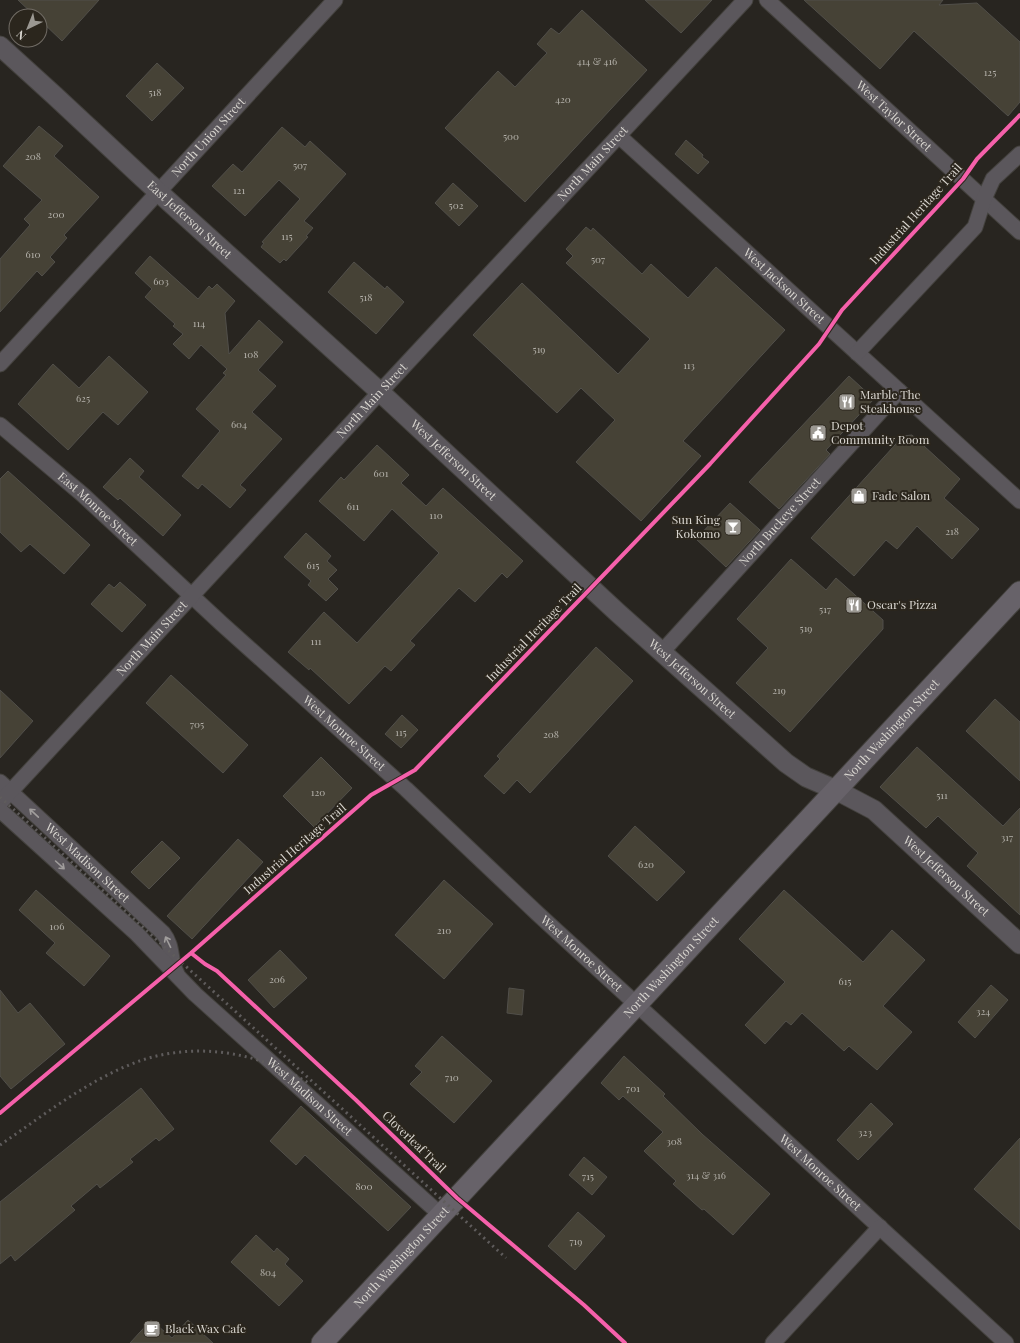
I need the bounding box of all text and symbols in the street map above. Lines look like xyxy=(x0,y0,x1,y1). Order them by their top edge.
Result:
north arrow xyxy=(8,8,48,48)
text: N xyxy=(13,27,29,44)
house number: 414 & 416 xyxy=(577,54,617,68)
house number: 125 xyxy=(984,65,996,79)
street label: West Taylor Street xyxy=(852,76,936,155)
house number: 518 xyxy=(148,85,162,99)
house number: 420 xyxy=(555,92,571,106)
street label: North Union Street xyxy=(167,93,249,180)
street label: North Main Street xyxy=(553,121,631,204)
house number: 500 xyxy=(503,129,519,143)
house number: 208 xyxy=(25,149,41,163)
house number: 507 xyxy=(293,158,307,172)
street label: Industrial Heritage Trail xyxy=(866,159,965,267)
street label: East Jefferson Street xyxy=(144,177,236,262)
house number: 121 xyxy=(233,183,245,197)
house number: 502 xyxy=(449,198,464,212)
house number: 200 xyxy=(48,207,64,221)
house number: 115 xyxy=(281,229,293,243)
street label: West Jackson Street xyxy=(740,243,829,327)
house number: 610 xyxy=(26,247,40,261)
house number: 507 xyxy=(591,252,605,266)
house number: 603 xyxy=(153,274,169,288)
house number: 518 xyxy=(359,290,373,304)
house number: 114 xyxy=(193,316,205,330)
house number: 519 xyxy=(533,342,545,356)
house number: 108 xyxy=(244,347,258,361)
street label: North Main Street xyxy=(333,358,411,441)
house number: 113 xyxy=(683,358,695,372)
place label: Marble The Steakhouse xyxy=(860,386,921,416)
house number: 625 xyxy=(76,391,90,405)
restaurant icon: Marble The Steakhouse xyxy=(837,392,857,412)
street label: West Jefferson Street xyxy=(407,415,501,504)
house number: 604 xyxy=(231,417,247,431)
place label: Depot Community Room xyxy=(831,417,930,447)
public building icon: Depot Community Room xyxy=(808,423,828,443)
house number: 601 xyxy=(374,466,389,480)
street label: East Monroe Street xyxy=(55,468,142,549)
street label: North Buckeye Street xyxy=(735,473,824,569)
shop icon: Fade Salon xyxy=(849,486,869,506)
place label: Fade Salon xyxy=(872,487,930,503)
house number: 611 xyxy=(347,499,360,513)
house number: 110 xyxy=(429,508,443,522)
place label: Sun King Kokomo xyxy=(672,511,721,541)
bar icon: Sun King Kokomo xyxy=(723,517,743,537)
house number: 218 xyxy=(945,524,959,538)
house number: 615 xyxy=(307,558,319,572)
street label: Industrial Heritage Trail xyxy=(482,579,585,685)
restaurant icon: Oscar's Pizza xyxy=(844,595,864,615)
street label: North Main Street xyxy=(113,596,191,679)
place label: Oscar's Pizza xyxy=(867,596,937,612)
house number: 517 xyxy=(819,602,831,616)
house number: 519 xyxy=(800,621,812,635)
house number: 111 xyxy=(310,634,322,648)
street label: West Jefferson Street xyxy=(645,635,740,722)
street label: North Washington Street xyxy=(840,675,943,783)
house number: 219 xyxy=(772,683,786,697)
street label: West Monroe Street xyxy=(299,691,390,774)
house number: 705 xyxy=(190,717,204,731)
house number: 115 xyxy=(395,725,407,739)
house number: 208 xyxy=(543,727,559,741)
house number: 120 xyxy=(311,785,325,799)
house number: 511 xyxy=(936,788,948,802)
street label: Industrial Heritage Trail xyxy=(240,799,349,897)
one-way arrow xyxy=(29,809,39,818)
street label: West Madison Street xyxy=(42,818,134,906)
house number: 317 xyxy=(1001,830,1013,844)
street label: West Jefferson Street xyxy=(900,831,994,920)
house number: 620 xyxy=(638,857,654,871)
one-way arrow xyxy=(55,860,65,869)
street label: West Monroe Street xyxy=(537,911,627,995)
street label: North Washington Street xyxy=(619,912,722,1021)
house number: 106 xyxy=(50,919,64,933)
house number: 210 xyxy=(437,923,451,937)
one-way arrow xyxy=(164,936,171,948)
house number: 206 xyxy=(269,972,285,986)
house number: 615 xyxy=(839,974,851,988)
house number: 324 xyxy=(976,1004,990,1018)
street label: West Madison Street xyxy=(263,1053,357,1139)
house number: 710 xyxy=(445,1070,459,1084)
house number: 701 xyxy=(626,1081,640,1095)
street label: Cloverleaf Trail xyxy=(379,1107,450,1176)
house number: 323 xyxy=(858,1125,872,1139)
street label: West Monroe Street xyxy=(776,1130,866,1214)
house number: 308 xyxy=(666,1134,682,1148)
house number: 314 & 316 xyxy=(686,1168,726,1182)
house number: 715 xyxy=(582,1169,594,1183)
house number: 800 xyxy=(355,1179,373,1193)
street label: North Washington Street xyxy=(350,1202,453,1311)
house number: 719 xyxy=(570,1234,582,1248)
house number: 804 xyxy=(260,1265,276,1279)
cafe icon: Black Wax Cafe xyxy=(142,1319,162,1339)
place label: Black Wax Cafe xyxy=(165,1320,246,1336)

